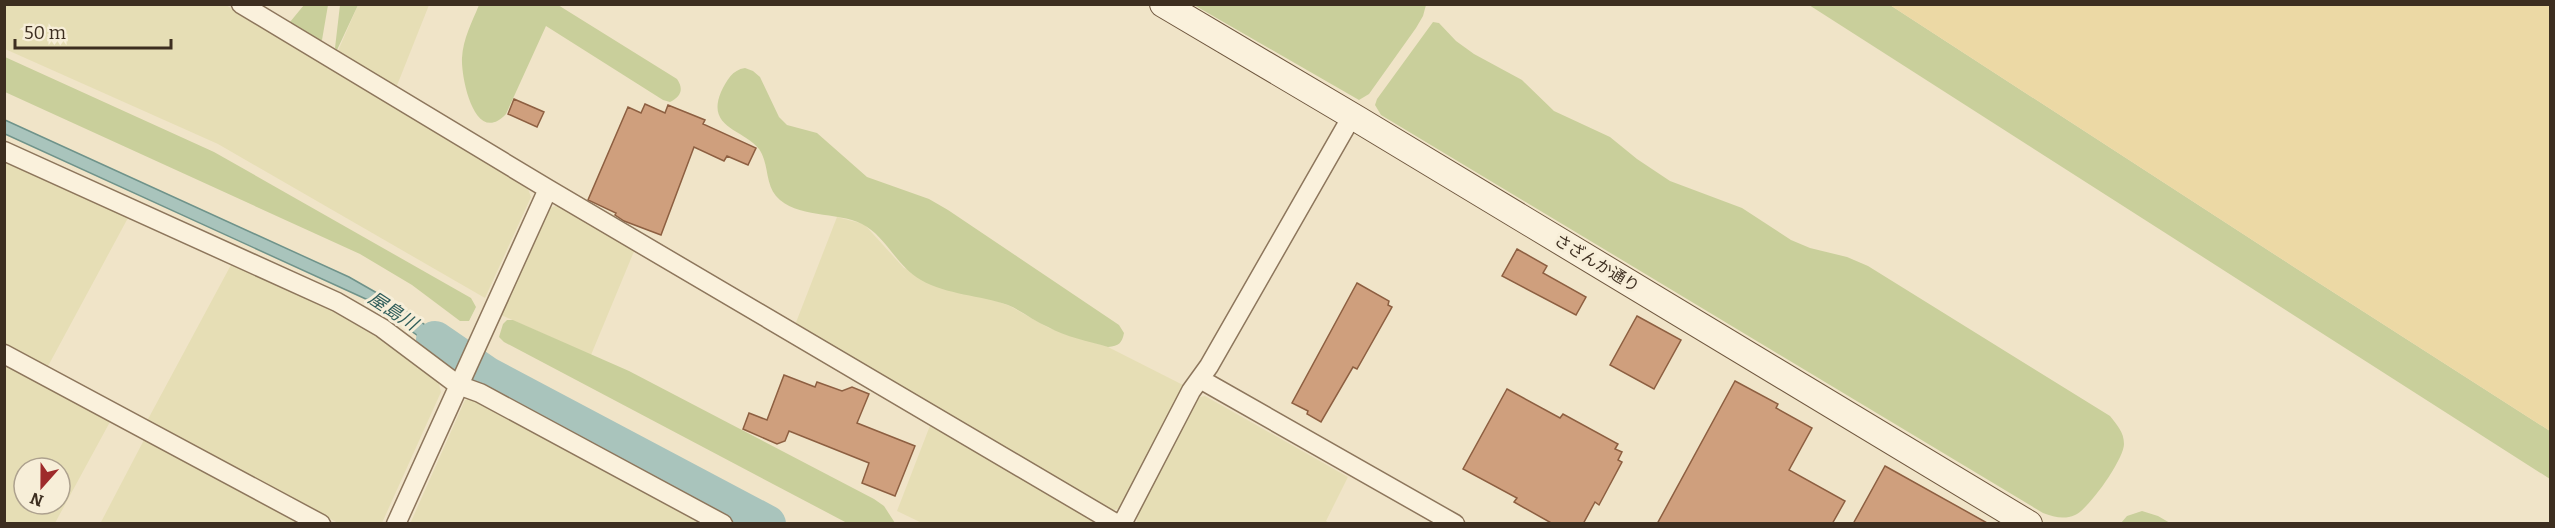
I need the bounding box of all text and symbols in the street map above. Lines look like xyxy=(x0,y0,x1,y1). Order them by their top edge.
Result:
scale bar xyxy=(15,12,171,50)
text: 50 m xyxy=(24,22,66,44)
street label: さざんか通り xyxy=(1551,230,1643,296)
water label: 屋島川 xyxy=(364,287,423,336)
north arrow xyxy=(12,456,72,516)
text: N xyxy=(28,488,46,511)

